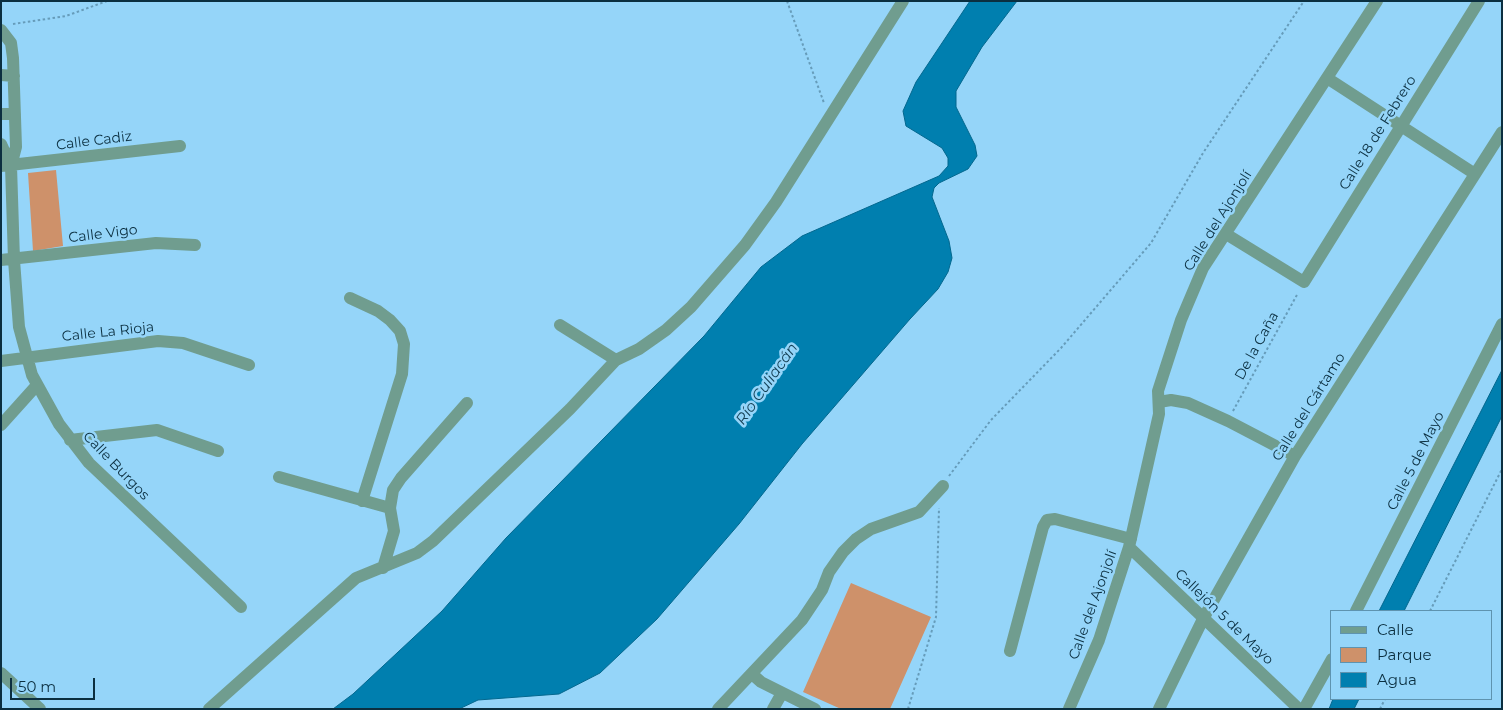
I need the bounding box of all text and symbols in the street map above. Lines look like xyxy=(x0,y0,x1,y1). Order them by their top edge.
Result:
street label: Calle 18 de Febrero xyxy=(1336,73,1420,193)
street label: Calle Cadiz xyxy=(55,128,133,154)
street label: Calle del Ajonjolí xyxy=(1180,168,1256,274)
street label: Calle Vigo xyxy=(68,221,138,247)
street label: De la Caña xyxy=(1231,309,1283,383)
street label: Calle La Rioja xyxy=(61,319,155,345)
water label: Río Culiacán xyxy=(732,340,802,428)
street label: Calle del Cártamo xyxy=(1269,350,1349,464)
street label: Calle 5 de Mayo xyxy=(1384,409,1448,513)
street label: Calle Burgos xyxy=(79,428,153,504)
street label: Calle del Ajonjolí xyxy=(1065,548,1121,662)
street label: Callejón 5 de Mayo xyxy=(1171,566,1277,668)
legend xyxy=(1330,610,1493,700)
text: Calle xyxy=(1377,620,1414,639)
text: Parque xyxy=(1377,645,1432,664)
scale bar xyxy=(12,668,98,700)
text: Agua xyxy=(1377,670,1417,689)
text: 50 m xyxy=(18,677,56,696)

